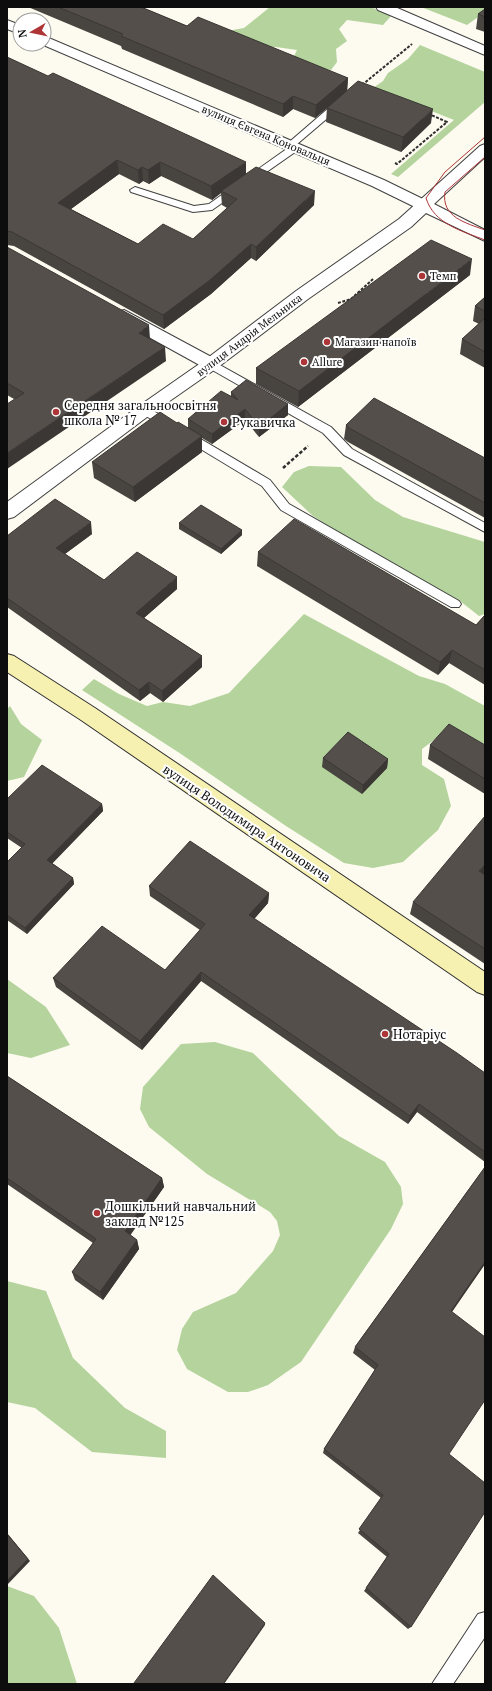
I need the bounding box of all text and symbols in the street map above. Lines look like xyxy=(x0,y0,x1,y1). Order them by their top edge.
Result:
north arrow xyxy=(12,12,52,52)
text: N xyxy=(14,28,30,39)
street label: вулиця Євгена Коновальця xyxy=(200,102,333,169)
place label: Темп xyxy=(430,269,457,283)
marker: Темп xyxy=(417,271,427,281)
street label: вулиця Андрія Мельника xyxy=(193,290,305,379)
place label: Магазин напоїв xyxy=(335,335,417,349)
marker: Магазин напоїв xyxy=(322,337,332,347)
place label: Allure xyxy=(312,355,343,369)
marker: Allure xyxy=(299,357,309,367)
place label: Середня загальноосвітня школа № 17 xyxy=(64,396,217,429)
marker: Середня загальноосвітня школа № 17 xyxy=(51,407,61,417)
place label: Рукавичка xyxy=(232,413,296,431)
marker: Рукавичка xyxy=(219,417,229,427)
street label: вулиця Володимира Антоновича xyxy=(159,760,335,886)
place label: Нотаріус xyxy=(393,1025,446,1043)
marker: Нотаріус xyxy=(380,1029,390,1039)
place label: Дошкільний навчальний заклад №125 xyxy=(105,1197,256,1230)
marker: Дошкільний навчальний заклад №125 xyxy=(92,1208,102,1218)

